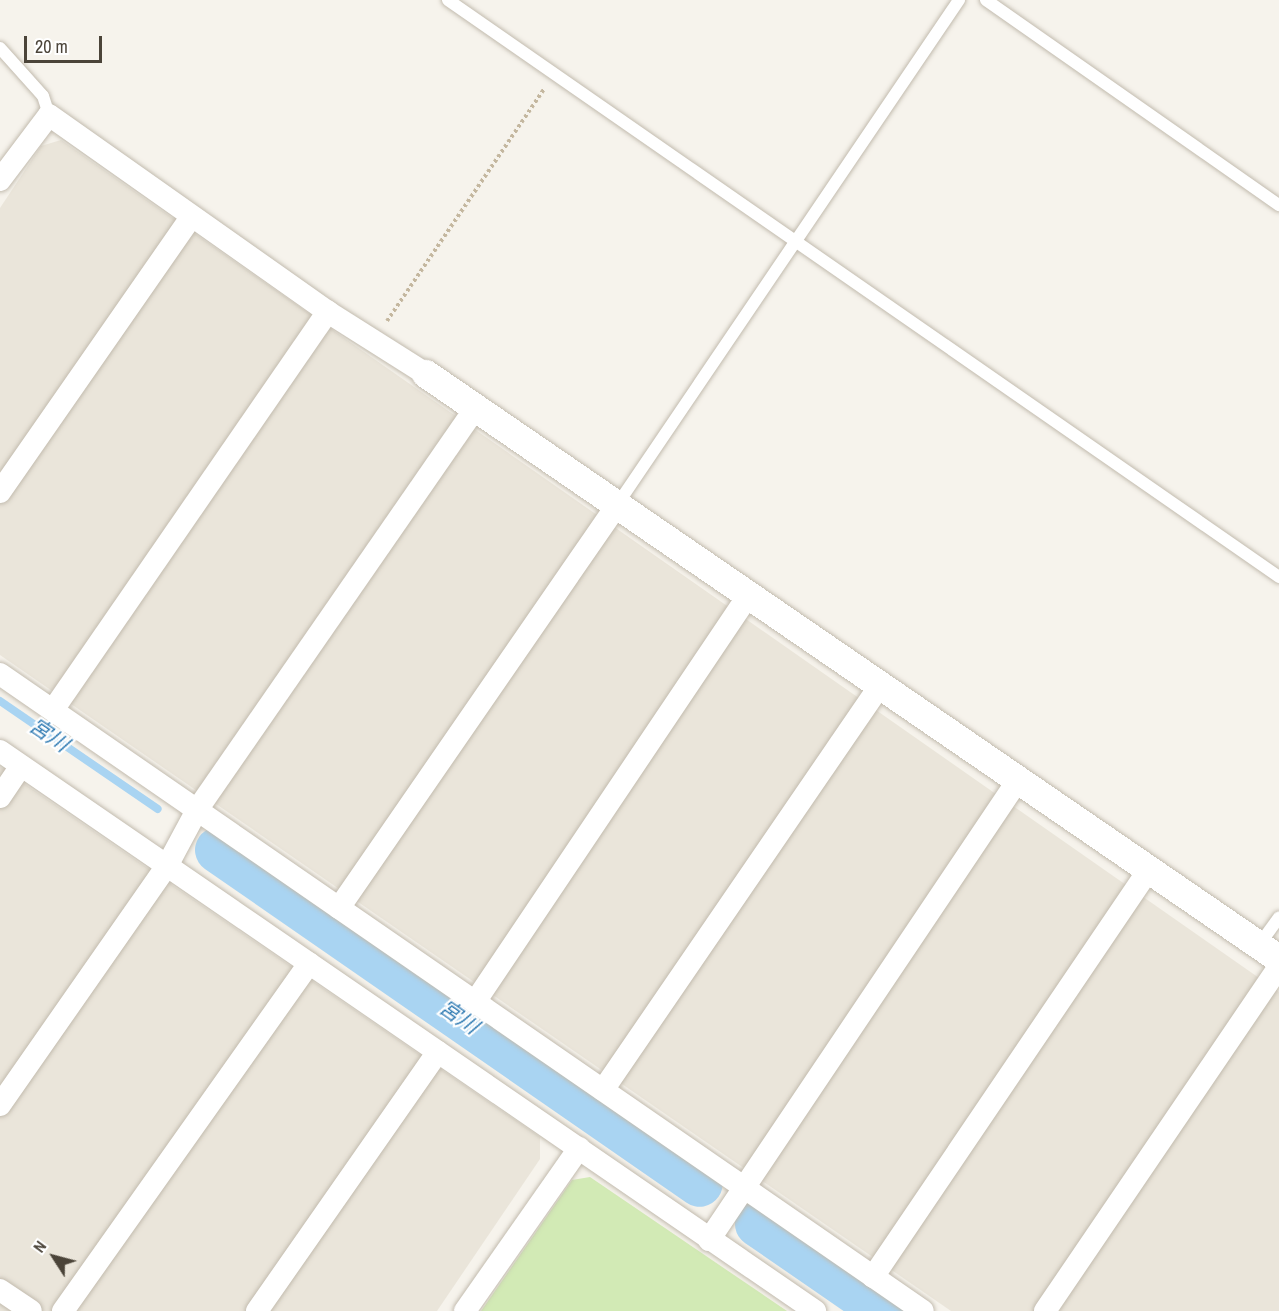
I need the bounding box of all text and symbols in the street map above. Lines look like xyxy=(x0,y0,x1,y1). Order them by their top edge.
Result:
scale bar xyxy=(27,24,105,62)
text: 20 m xyxy=(35,34,68,59)
water label: 宮川 xyxy=(25,713,73,757)
water label: 宮川 xyxy=(435,995,483,1039)
north arrow xyxy=(24,1227,84,1287)
text: N xyxy=(28,1236,51,1257)

